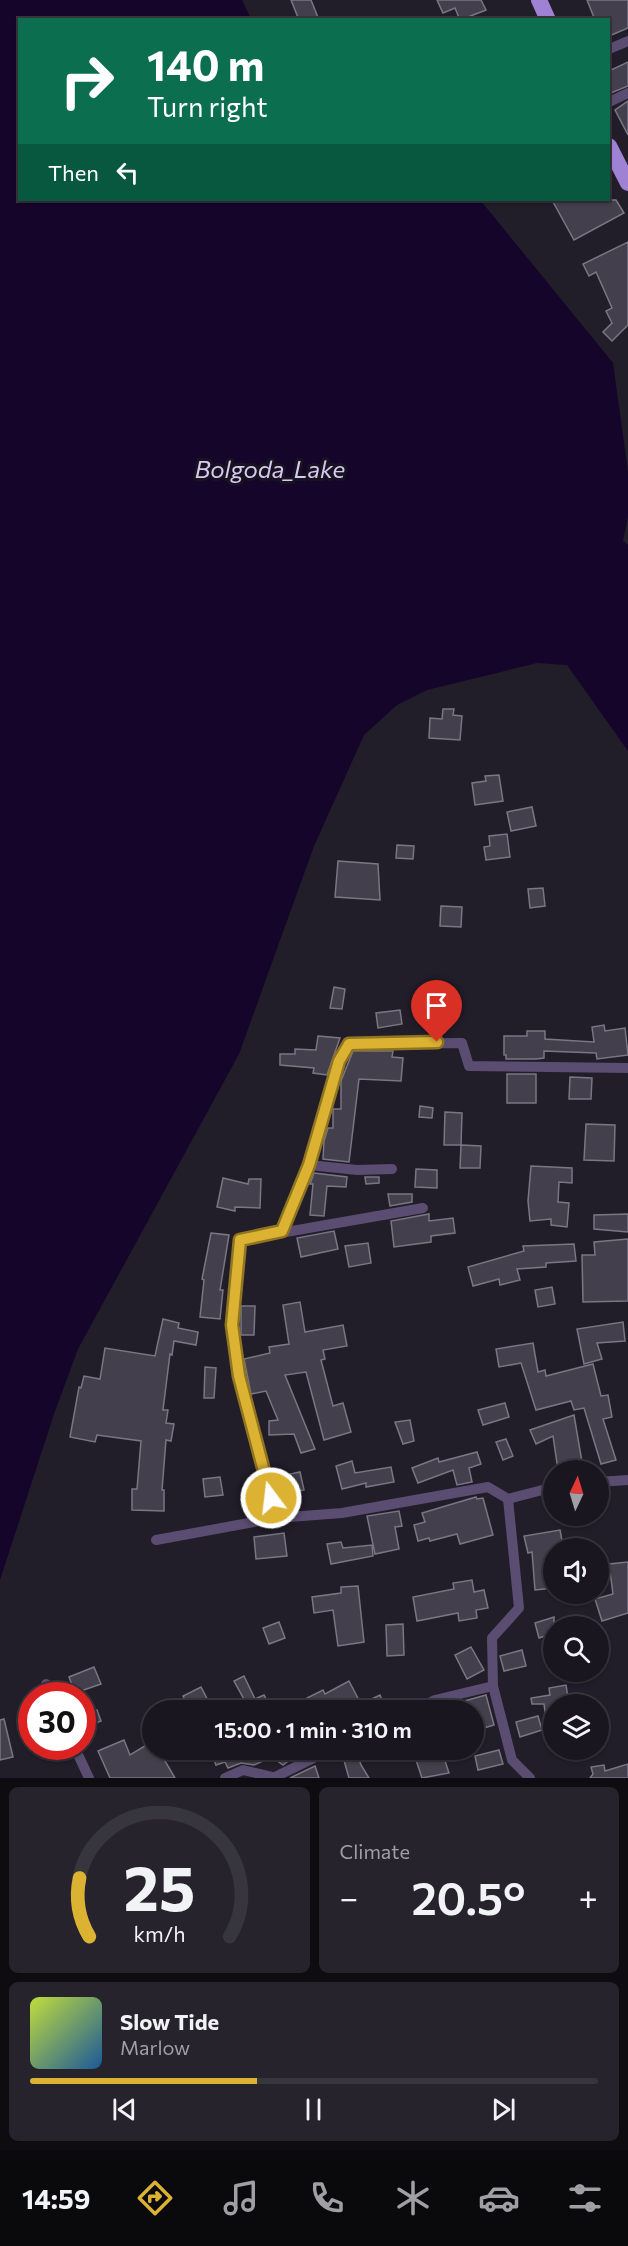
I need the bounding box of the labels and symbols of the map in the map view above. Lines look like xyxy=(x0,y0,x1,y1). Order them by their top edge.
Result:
water label: Bolgoda_Lake xyxy=(195,454,346,483)
pin xyxy=(411,980,462,1042)
north arrow xyxy=(543,1460,609,1526)
position arrow xyxy=(239,1466,303,1530)
speed limit sign: 30 xyxy=(18,1682,96,1760)

